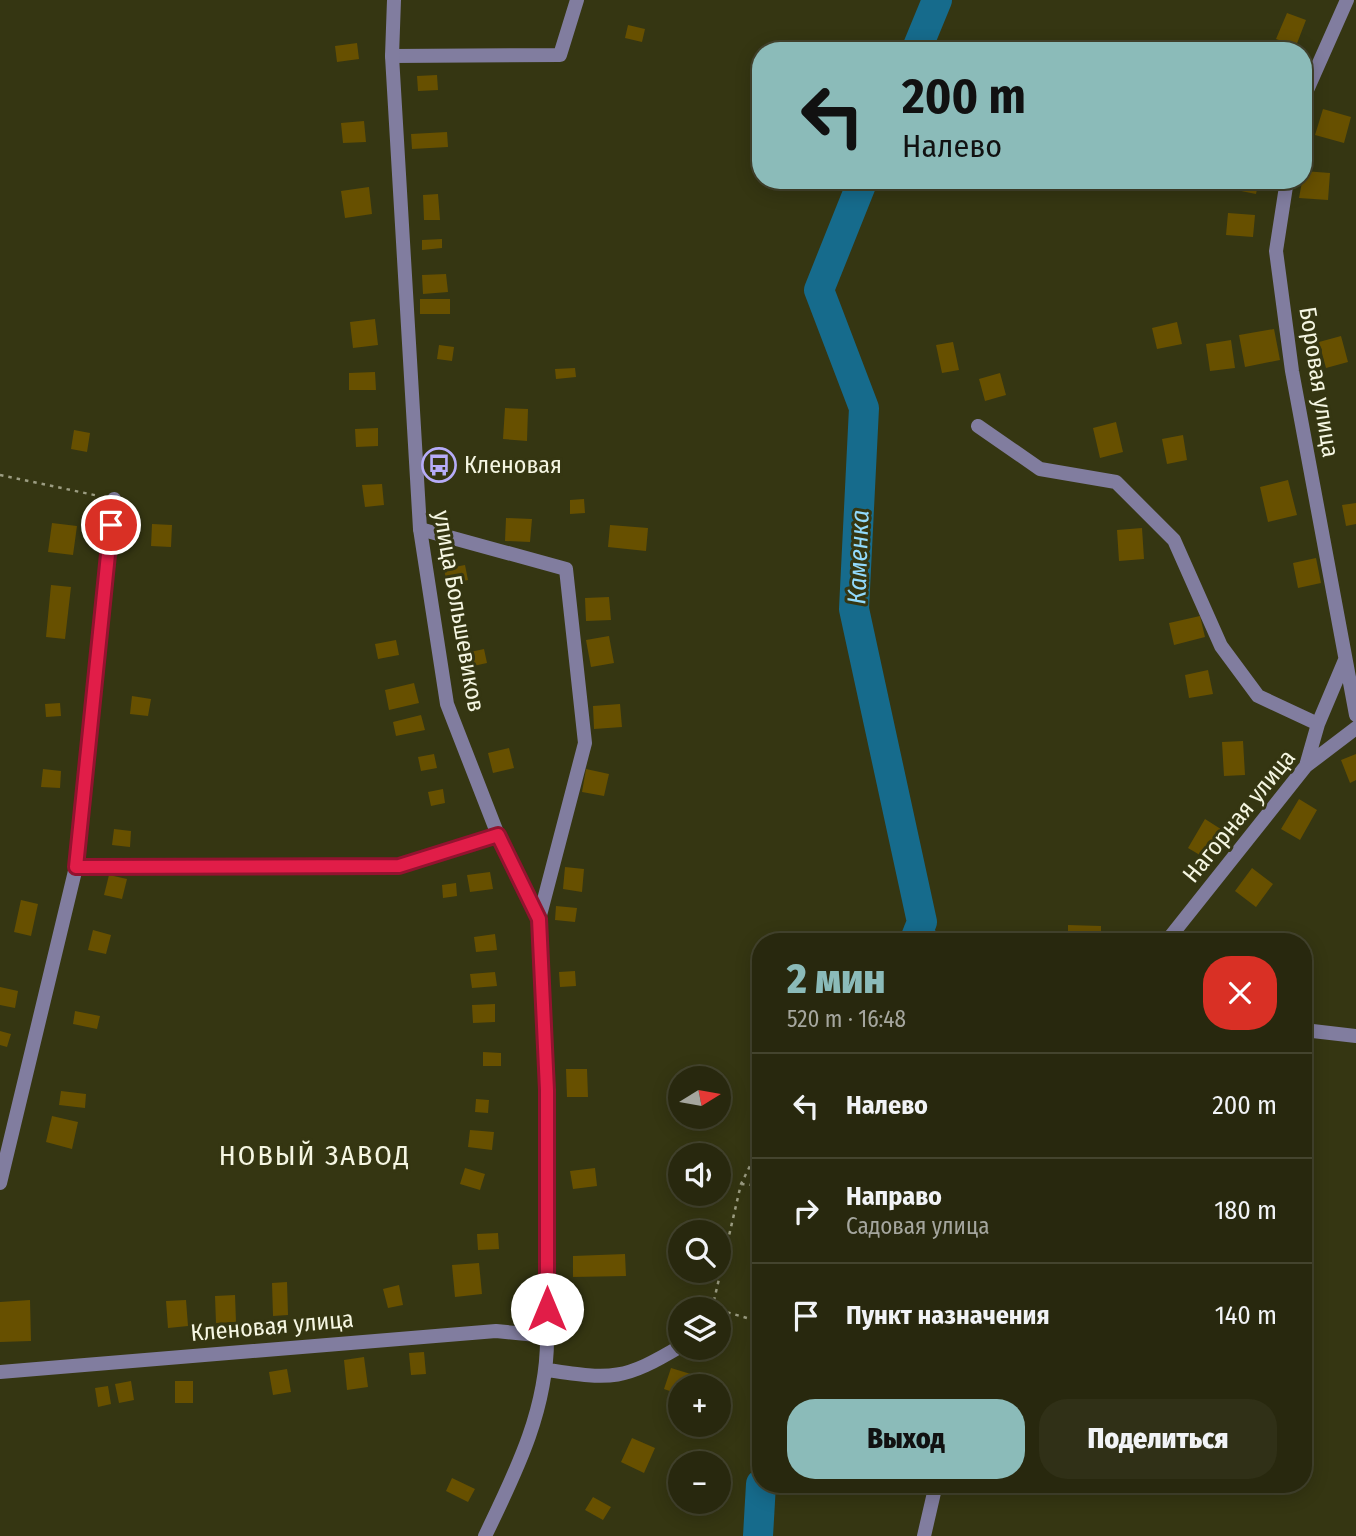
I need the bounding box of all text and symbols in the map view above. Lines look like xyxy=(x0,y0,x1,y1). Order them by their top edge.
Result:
text: 200 m xyxy=(902,67,1026,126)
icon: left xyxy=(787,70,878,161)
text: Налево xyxy=(902,127,1002,165)
street label: Боровая улица xyxy=(1293,305,1345,459)
bus stop icon: Кленовая xyxy=(420,446,458,484)
place label: Кленовая xyxy=(464,451,562,479)
pin xyxy=(81,495,141,555)
icon: arrive xyxy=(92,506,130,544)
street label: улица Большевиков xyxy=(428,508,490,714)
water label: Каменка xyxy=(841,509,876,605)
street label: Нагорная улица xyxy=(1177,744,1301,888)
text: 2 мин xyxy=(787,954,886,1004)
button: close xyxy=(1203,956,1277,1030)
text: 520 m · 16:48 xyxy=(787,1005,906,1033)
north arrow xyxy=(668,1066,732,1129)
map controls xyxy=(668,1066,731,1514)
icon: left xyxy=(787,1087,825,1125)
text: Налево xyxy=(846,1090,928,1121)
text: 200 m xyxy=(1212,1090,1277,1121)
district label: НОВЫЙ ЗАВОД xyxy=(219,1139,411,1172)
button: sound xyxy=(668,1143,731,1206)
text: Направо xyxy=(846,1181,942,1212)
icon: right xyxy=(787,1192,825,1230)
text: 180 m xyxy=(1214,1195,1277,1226)
text: Садовая улица xyxy=(846,1212,989,1240)
button: search xyxy=(668,1220,731,1283)
position arrow xyxy=(510,1272,584,1346)
button: layers xyxy=(668,1297,731,1360)
icon: arrive xyxy=(787,1297,825,1335)
text: Пункт назначения xyxy=(846,1300,1050,1331)
text: 140 m xyxy=(1215,1300,1277,1331)
street label: Кленовая улица xyxy=(189,1305,355,1347)
button: + xyxy=(668,1374,731,1437)
button: Выход xyxy=(787,1399,1025,1479)
button: Поделиться xyxy=(1039,1399,1277,1479)
button: − xyxy=(668,1451,731,1514)

